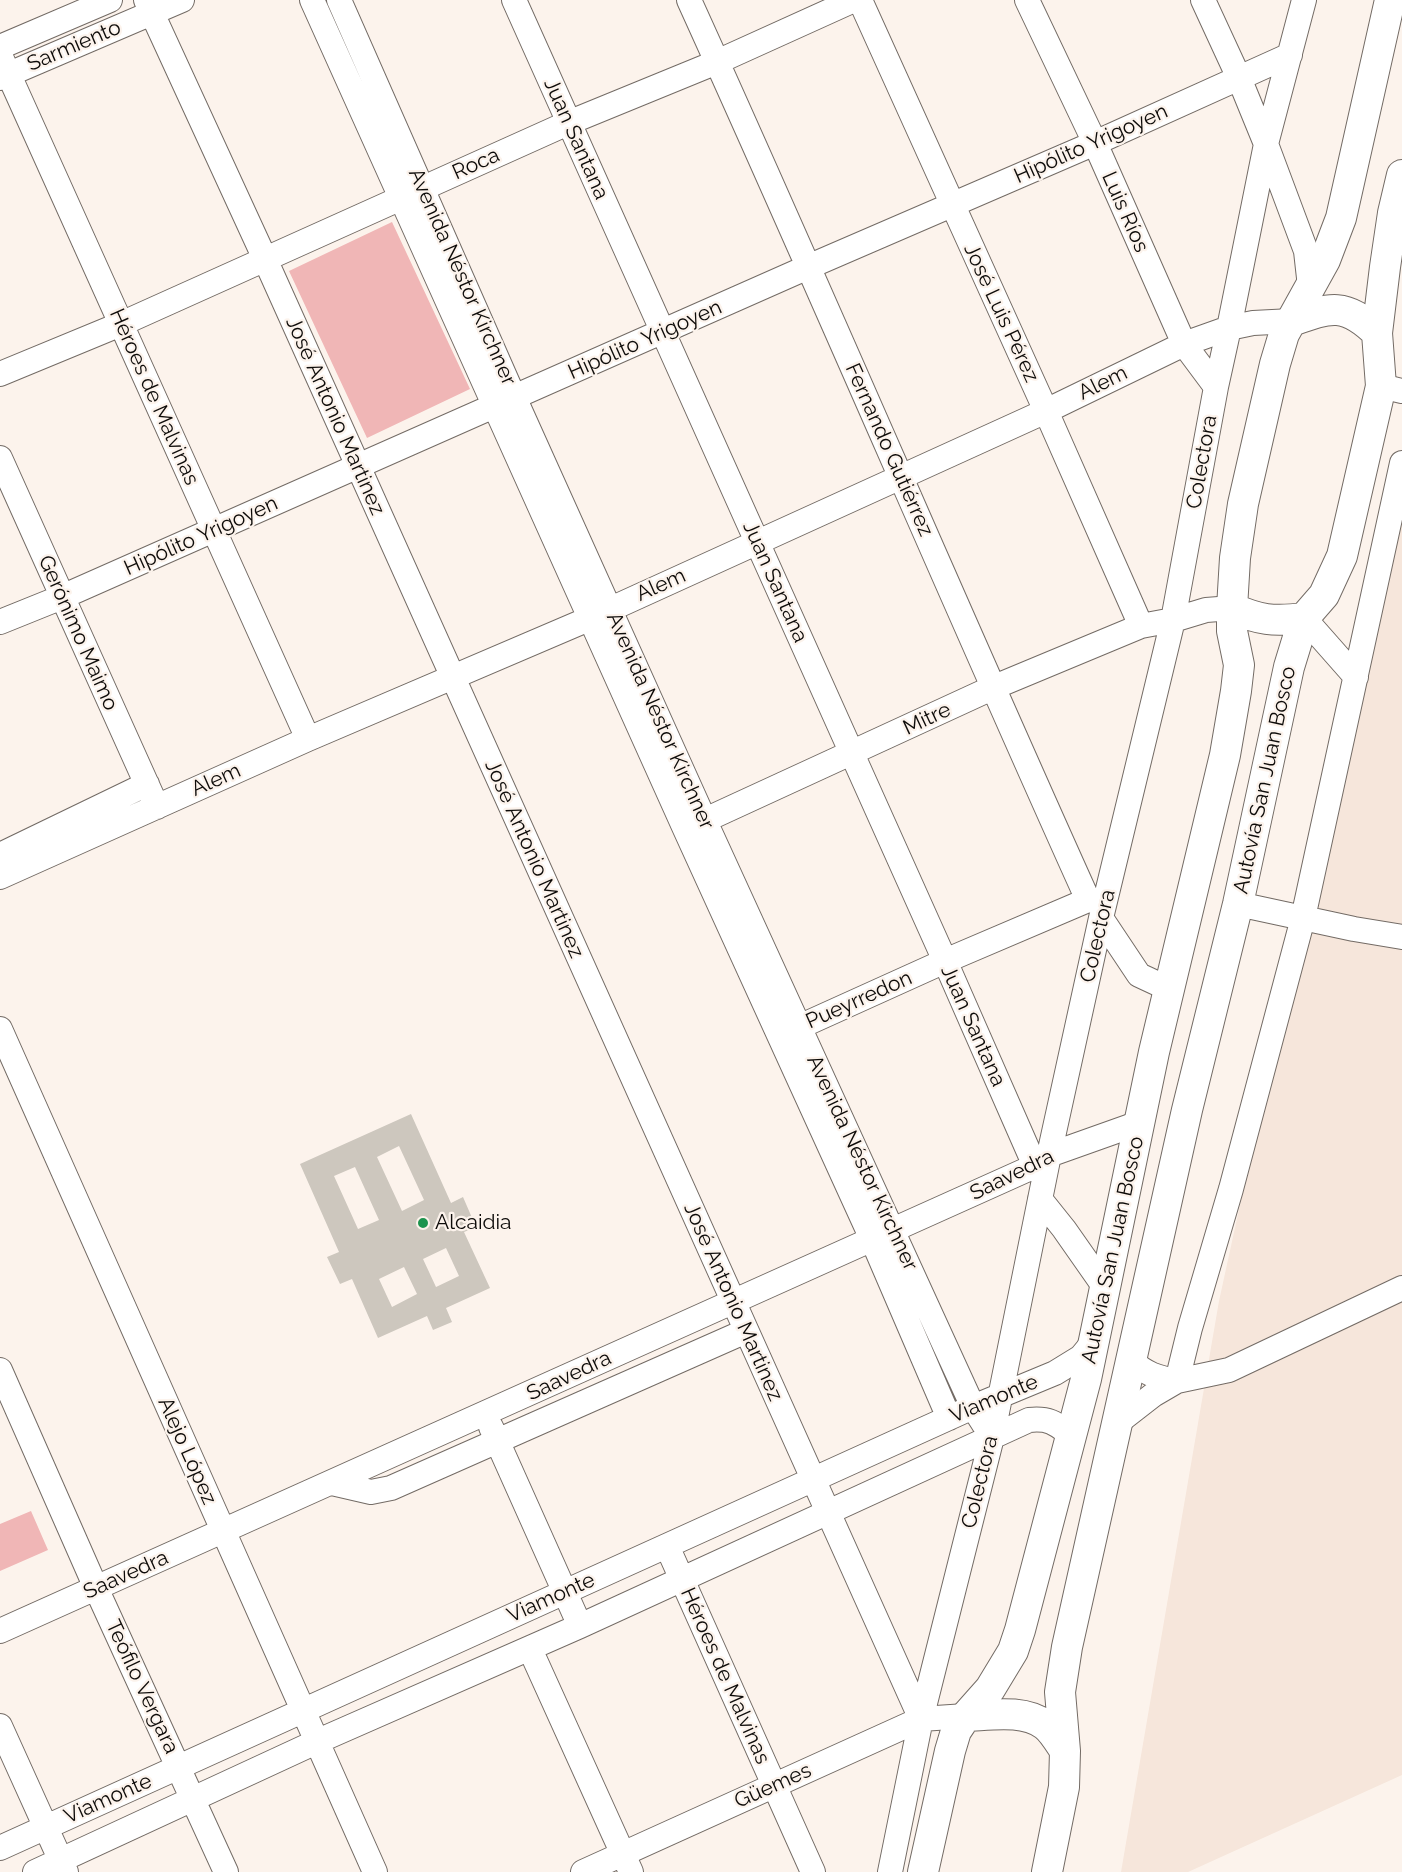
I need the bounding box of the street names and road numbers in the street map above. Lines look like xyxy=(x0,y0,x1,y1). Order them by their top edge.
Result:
street label: Sarmiento xyxy=(23,15,125,77)
street label: Juan Santana xyxy=(538,74,614,204)
street label: Hipólito Yrigoyen xyxy=(1010,99,1172,189)
street label: Roca xyxy=(449,143,503,185)
street label: Avenida Néstor Kirchner xyxy=(403,165,521,389)
street label: Luis Ríos xyxy=(1096,168,1154,256)
street label: José Luis Pérez xyxy=(958,240,1044,386)
street label: Hipólito Yrigoyen xyxy=(564,295,726,385)
street label: Héroes de Malvinas xyxy=(104,305,204,489)
street label: José Antonio Martinez xyxy=(280,313,390,519)
street label: Fernando Gutiérrez xyxy=(840,360,938,540)
street label: Alem xyxy=(1074,360,1132,406)
street label: Colectora xyxy=(1181,413,1223,511)
street label: Hipólito Yrigoyen xyxy=(120,491,282,581)
street label: Juan Santana xyxy=(737,517,813,647)
street label: Gerónimo Maimo xyxy=(33,552,123,714)
street label: Alem xyxy=(632,563,690,607)
street label: Avenida Néstor Kirchner xyxy=(601,609,719,833)
street label: Autovía San Juan Bosco xyxy=(1229,664,1301,896)
street label: Mitre xyxy=(899,697,955,741)
street label: José Antonio Martinez xyxy=(479,756,589,962)
street label: Alem xyxy=(187,758,245,802)
street label: Colectora xyxy=(1075,887,1121,985)
street label: Juan Santana xyxy=(935,961,1011,1091)
street label: Pueyrredon xyxy=(802,965,916,1035)
street label: Avenida Néstor Kirchner xyxy=(801,1051,923,1275)
street label: Autovía San Juan Bosco xyxy=(1077,1134,1149,1366)
street label: Saavedra xyxy=(966,1144,1058,1206)
street label: José Antonio Martinez xyxy=(678,1199,788,1405)
street label: Saavedra xyxy=(523,1346,615,1406)
street label: Viamonte xyxy=(946,1369,1042,1429)
street label: Alejo López xyxy=(152,1393,222,1509)
street label: Colectora xyxy=(956,1433,1004,1531)
street label: Saavedra xyxy=(80,1545,172,1605)
street label: Viamonte xyxy=(503,1567,599,1629)
street label: Héroes de Malvinas xyxy=(675,1584,775,1768)
street label: Teófilo Vergara xyxy=(100,1616,184,1758)
street label: Güemes xyxy=(731,1758,815,1814)
street label: Viamonte xyxy=(60,1768,156,1830)

